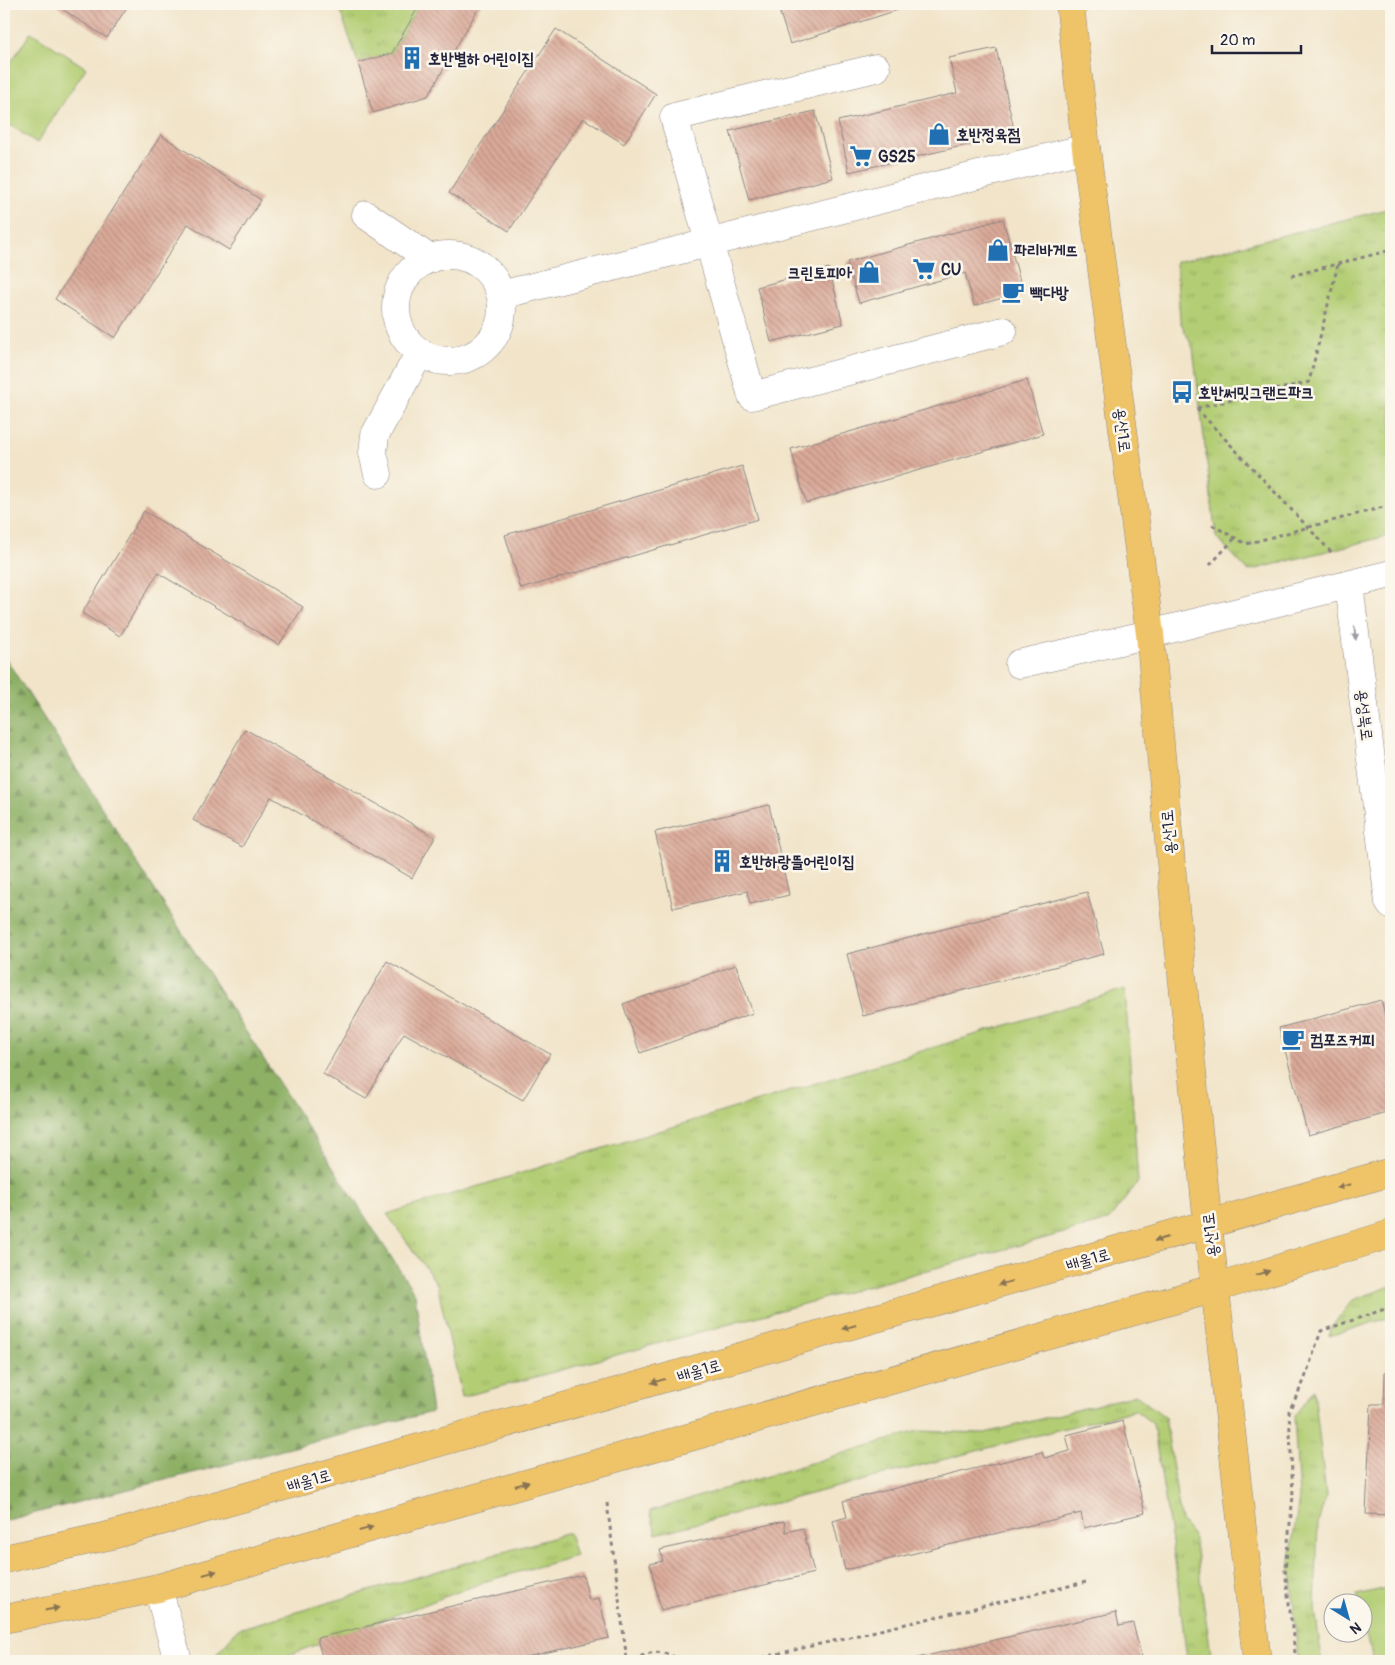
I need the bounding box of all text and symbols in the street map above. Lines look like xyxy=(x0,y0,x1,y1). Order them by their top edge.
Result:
scale bar xyxy=(1212,22,1301,54)
text: 20 m xyxy=(1220,31,1255,50)
building icon: 호반별하 어린이집 xyxy=(399,45,425,71)
place label: 호반별하 어린이집 xyxy=(428,49,534,69)
shop icon: 호반정육점 xyxy=(926,121,952,147)
place label: 호반정육점 xyxy=(956,125,1021,145)
supermarket icon: GS25 xyxy=(848,143,874,169)
place label: GS25 xyxy=(878,147,916,167)
shop icon: 파리바게뜨 xyxy=(985,237,1011,263)
place label: 파리바게뜨 xyxy=(1014,241,1078,261)
supermarket icon: CU xyxy=(911,256,937,282)
shop icon: 크린토피아 xyxy=(856,259,882,285)
place label: CU xyxy=(941,260,962,280)
place label: 크린토피아 xyxy=(788,263,852,283)
cafe icon: 빽다방 xyxy=(1000,279,1026,305)
place label: 빽다방 xyxy=(1029,283,1069,303)
bus stop icon: 호반써밋그랜드파크 xyxy=(1169,379,1195,405)
place label: 호반써밋그랜드파크 xyxy=(1198,383,1314,403)
street label: 용산1로 xyxy=(1109,407,1135,454)
one-way arrow xyxy=(1351,625,1359,641)
street label: 용성북로 xyxy=(1351,688,1377,742)
street label: 용산1로 xyxy=(1157,809,1181,855)
building icon: 호반하랑뜰어린이집 xyxy=(709,848,735,874)
place label: 호반하랑뜰어린이집 xyxy=(739,852,855,872)
cafe icon: 컴포즈커피 xyxy=(1280,1026,1306,1052)
place label: 컴포즈커피 xyxy=(1310,1030,1375,1050)
one-way arrow xyxy=(1337,1182,1352,1190)
street label: 용산1로 xyxy=(1198,1211,1224,1258)
one-way arrow xyxy=(1154,1235,1169,1243)
street label: 배울1로 xyxy=(1064,1244,1113,1276)
one-way arrow xyxy=(1256,1269,1271,1277)
one-way arrow xyxy=(997,1279,1012,1287)
one-way arrow xyxy=(841,1323,856,1331)
street label: 배울1로 xyxy=(675,1355,724,1387)
one-way arrow xyxy=(651,1377,666,1385)
street label: 배울1로 xyxy=(285,1465,334,1497)
one-way arrow xyxy=(515,1480,530,1488)
one-way arrow xyxy=(359,1524,374,1532)
one-way arrow xyxy=(202,1569,217,1577)
north arrow xyxy=(1322,1592,1372,1642)
one-way arrow xyxy=(44,1605,60,1613)
text: N xyxy=(1347,1618,1364,1638)

